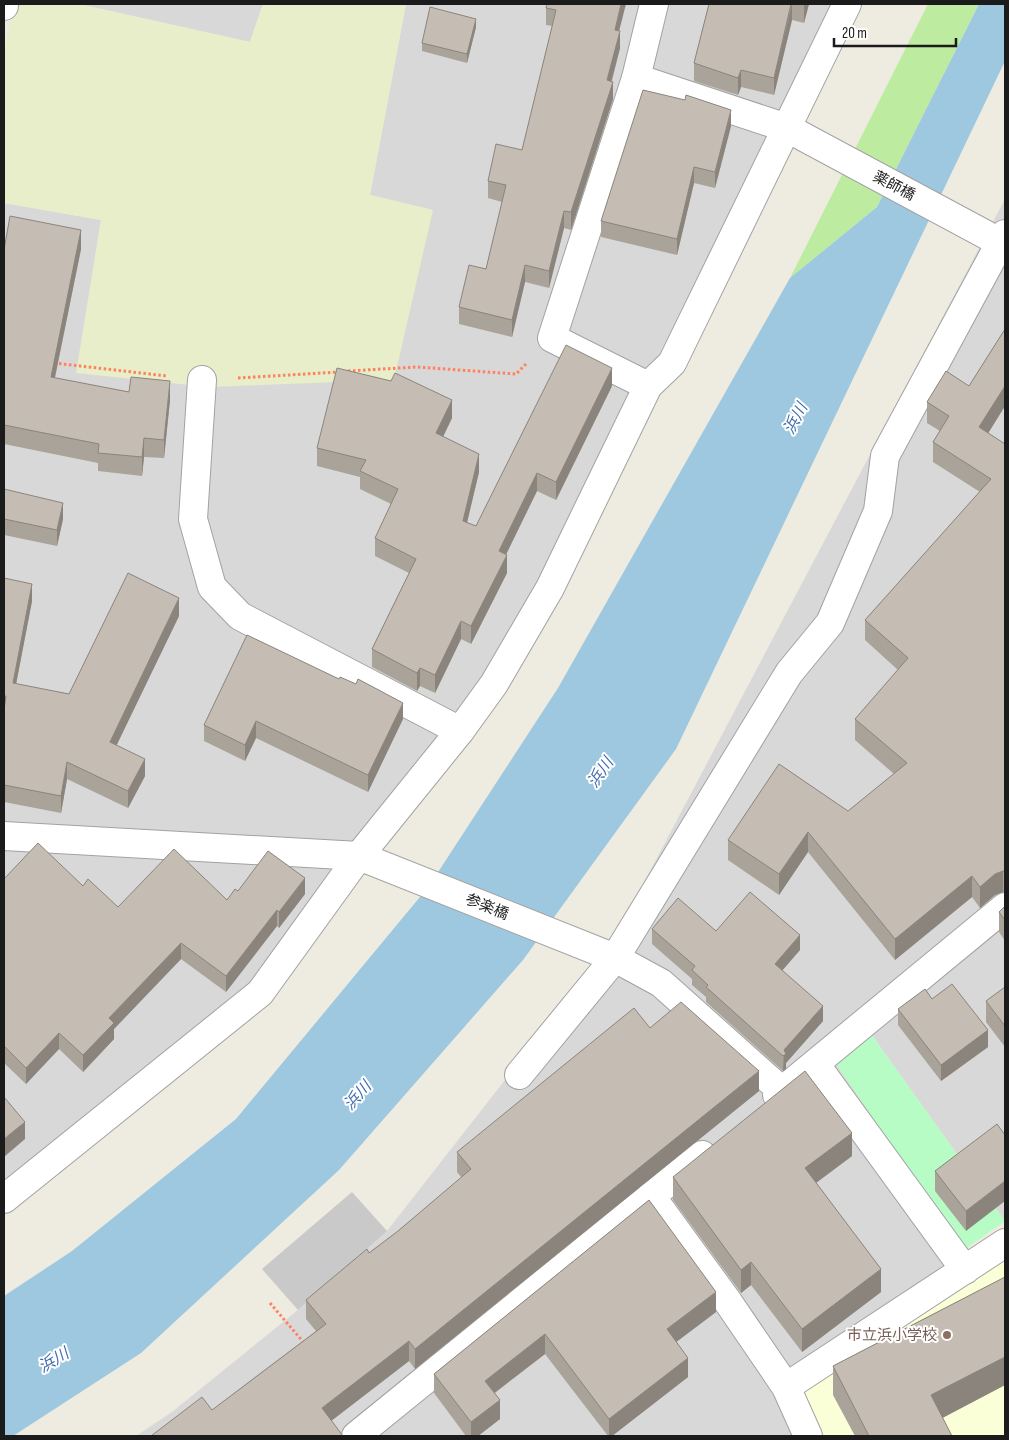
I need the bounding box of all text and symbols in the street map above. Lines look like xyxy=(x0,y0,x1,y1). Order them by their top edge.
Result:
scale bar xyxy=(834,15,956,47)
text: 20 m xyxy=(842,24,867,43)
street label: 薬師橋 xyxy=(870,167,918,205)
water label: 浜川 xyxy=(780,399,813,438)
water label: 浜川 xyxy=(584,753,619,792)
street label: 参楽橋 xyxy=(463,890,511,924)
water label: 浜川 xyxy=(340,1076,377,1114)
place label: 市立浜小学校 xyxy=(847,1326,937,1345)
marker: 市立浜小学校 xyxy=(941,1329,953,1341)
water label: 浜川 xyxy=(35,1344,74,1377)

